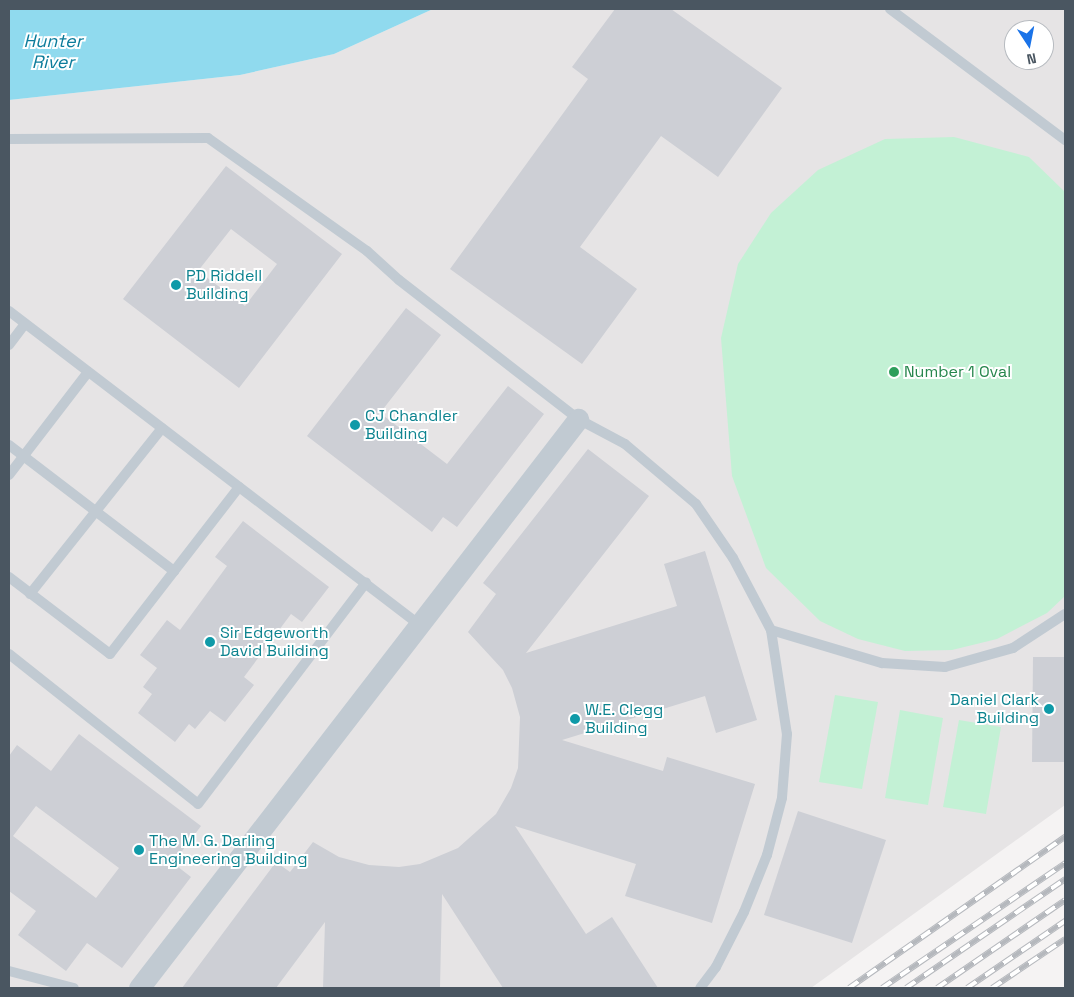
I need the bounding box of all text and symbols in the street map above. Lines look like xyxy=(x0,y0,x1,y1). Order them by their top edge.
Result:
north arrow xyxy=(1004,20,1054,70)
water label: Hunter River xyxy=(23,31,83,74)
text: N xyxy=(1025,49,1038,68)
place label: PD Riddell Building xyxy=(186,266,262,304)
marker: PD Riddell Building xyxy=(170,279,182,291)
place label: Number 1 Oval xyxy=(904,362,1011,382)
marker: Number 1 Oval xyxy=(888,366,900,378)
place label: CJ Chandler Building xyxy=(365,406,458,444)
marker: CJ Chandler Building xyxy=(349,419,361,431)
place label: Sir Edgeworth David Building xyxy=(220,623,329,661)
marker: Sir Edgeworth David Building xyxy=(204,636,216,648)
place label: Daniel Clark Building xyxy=(950,690,1039,728)
place label: W.E. Clegg Building xyxy=(585,700,664,738)
marker: Daniel Clark Building xyxy=(1043,703,1055,715)
marker: W.E. Clegg Building xyxy=(569,713,581,725)
place label: The M. G. Darling Engineering Building xyxy=(149,831,307,869)
marker: The M. G. Darling Engineering Building xyxy=(133,844,145,856)

